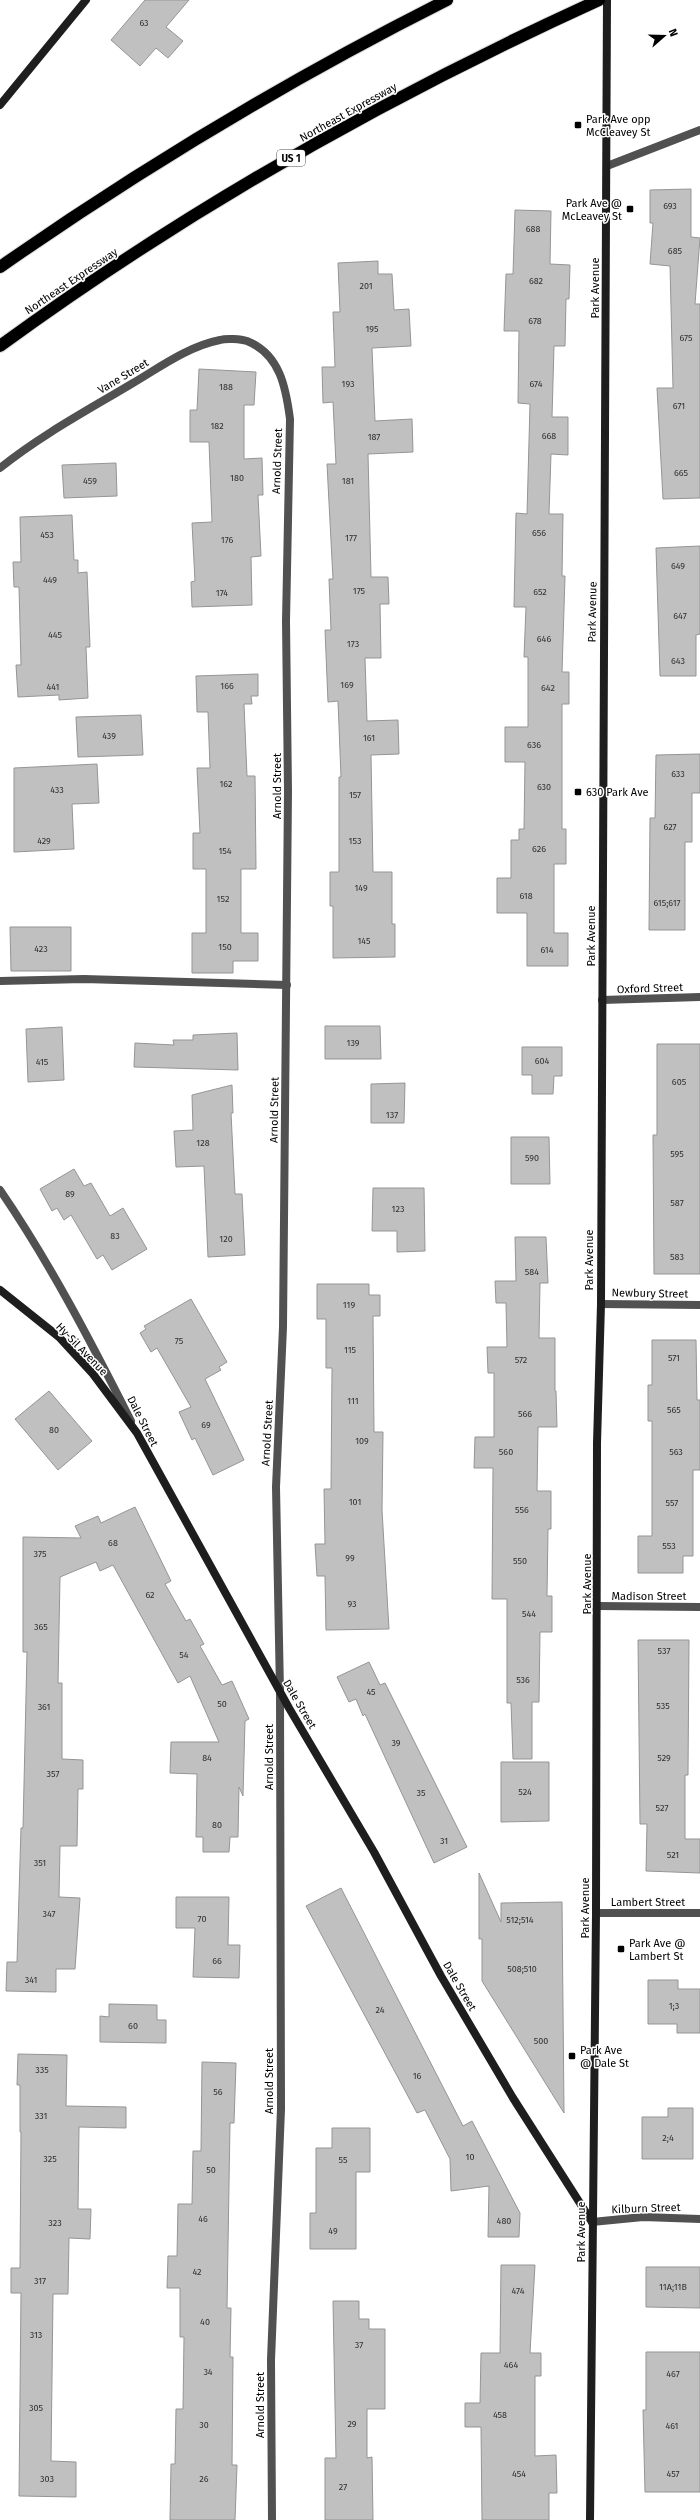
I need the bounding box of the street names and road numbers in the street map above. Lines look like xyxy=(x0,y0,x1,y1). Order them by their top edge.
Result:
street label: Northeast Expressway xyxy=(297,80,400,145)
road number: US 1 xyxy=(277,150,305,166)
street label: Northeast Expressway xyxy=(22,245,121,317)
street label: Park Avenue xyxy=(589,257,602,319)
street label: Vane Street xyxy=(96,356,151,397)
street label: Arnold Street xyxy=(270,428,285,494)
street label: Park Avenue xyxy=(585,581,600,643)
street label: Arnold Street xyxy=(271,753,284,819)
street label: Park Avenue xyxy=(585,905,598,967)
street label: Oxford Street xyxy=(617,981,683,996)
street label: Arnold Street xyxy=(267,1077,282,1143)
street label: Park Avenue xyxy=(583,1229,596,1291)
street label: Newbury Street xyxy=(612,1286,688,1301)
street label: Hy-Sil Avenue xyxy=(53,1320,110,1379)
street label: Dale Street xyxy=(124,1394,161,1449)
street label: Arnold Street xyxy=(259,1400,276,1466)
street label: Park Avenue xyxy=(581,1553,594,1615)
street label: Madison Street xyxy=(612,1590,687,1603)
street label: Dale Street xyxy=(280,1677,319,1731)
street label: Arnold Street xyxy=(263,1724,276,1790)
street label: Park Avenue xyxy=(579,1877,592,1939)
street label: Lambert Street xyxy=(611,1896,685,1909)
street label: Dale Street xyxy=(440,1959,479,2013)
street label: Arnold Street xyxy=(263,2048,276,2114)
street label: Park Avenue xyxy=(575,2201,588,2263)
street label: Kilburn Street xyxy=(611,2201,681,2216)
street label: Arnold Street xyxy=(254,2372,267,2438)

